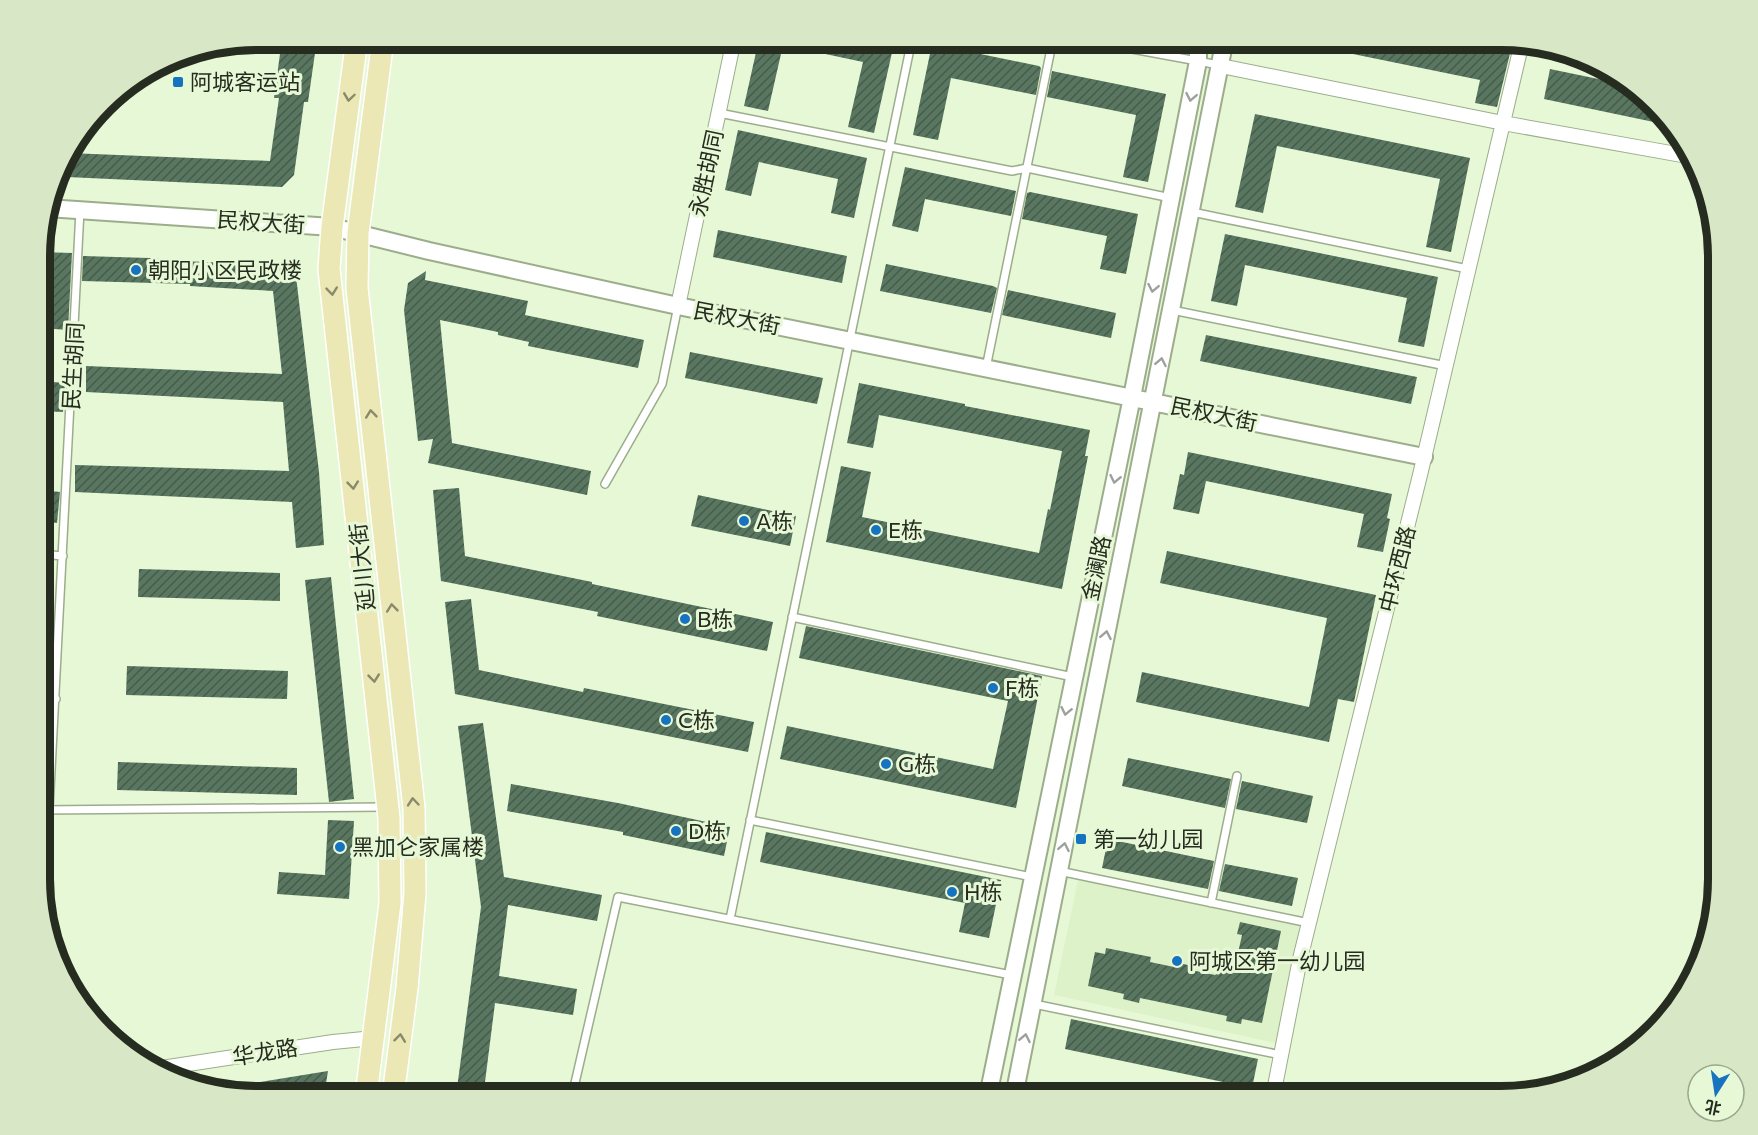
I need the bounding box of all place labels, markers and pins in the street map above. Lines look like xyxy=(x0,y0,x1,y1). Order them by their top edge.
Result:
place label: 阿城客运站 xyxy=(190,68,300,95)
marker: 阿城客运站 xyxy=(171,75,185,89)
place label: 朝阳小区民政楼 xyxy=(148,256,302,283)
marker: 朝阳小区民政楼 xyxy=(129,263,143,277)
place label: A栋 xyxy=(756,507,793,534)
marker: A栋 xyxy=(737,514,751,528)
place label: E栋 xyxy=(888,516,923,543)
marker: E栋 xyxy=(869,523,883,537)
place label: B栋 xyxy=(697,605,733,632)
marker: B栋 xyxy=(678,612,692,626)
place label: F栋 xyxy=(1005,674,1040,701)
marker: F栋 xyxy=(986,681,1000,695)
place label: C栋 xyxy=(678,706,715,733)
marker: C栋 xyxy=(659,713,673,727)
place label: G栋 xyxy=(898,750,936,777)
marker: G栋 xyxy=(879,757,893,771)
place label: D栋 xyxy=(688,817,726,844)
marker: D栋 xyxy=(669,824,683,838)
place label: 第一幼儿园 xyxy=(1093,825,1203,852)
marker: 第一幼儿园 xyxy=(1074,832,1088,846)
place label: 黑加仑家属楼 xyxy=(352,833,484,860)
marker: 黑加仑家属楼 xyxy=(333,840,347,854)
place label: H栋 xyxy=(964,878,1003,905)
marker: H栋 xyxy=(945,885,959,899)
place label: 阿城区第一幼儿园 xyxy=(1189,947,1365,974)
marker: 阿城区第一幼儿园 xyxy=(1170,954,1184,968)

